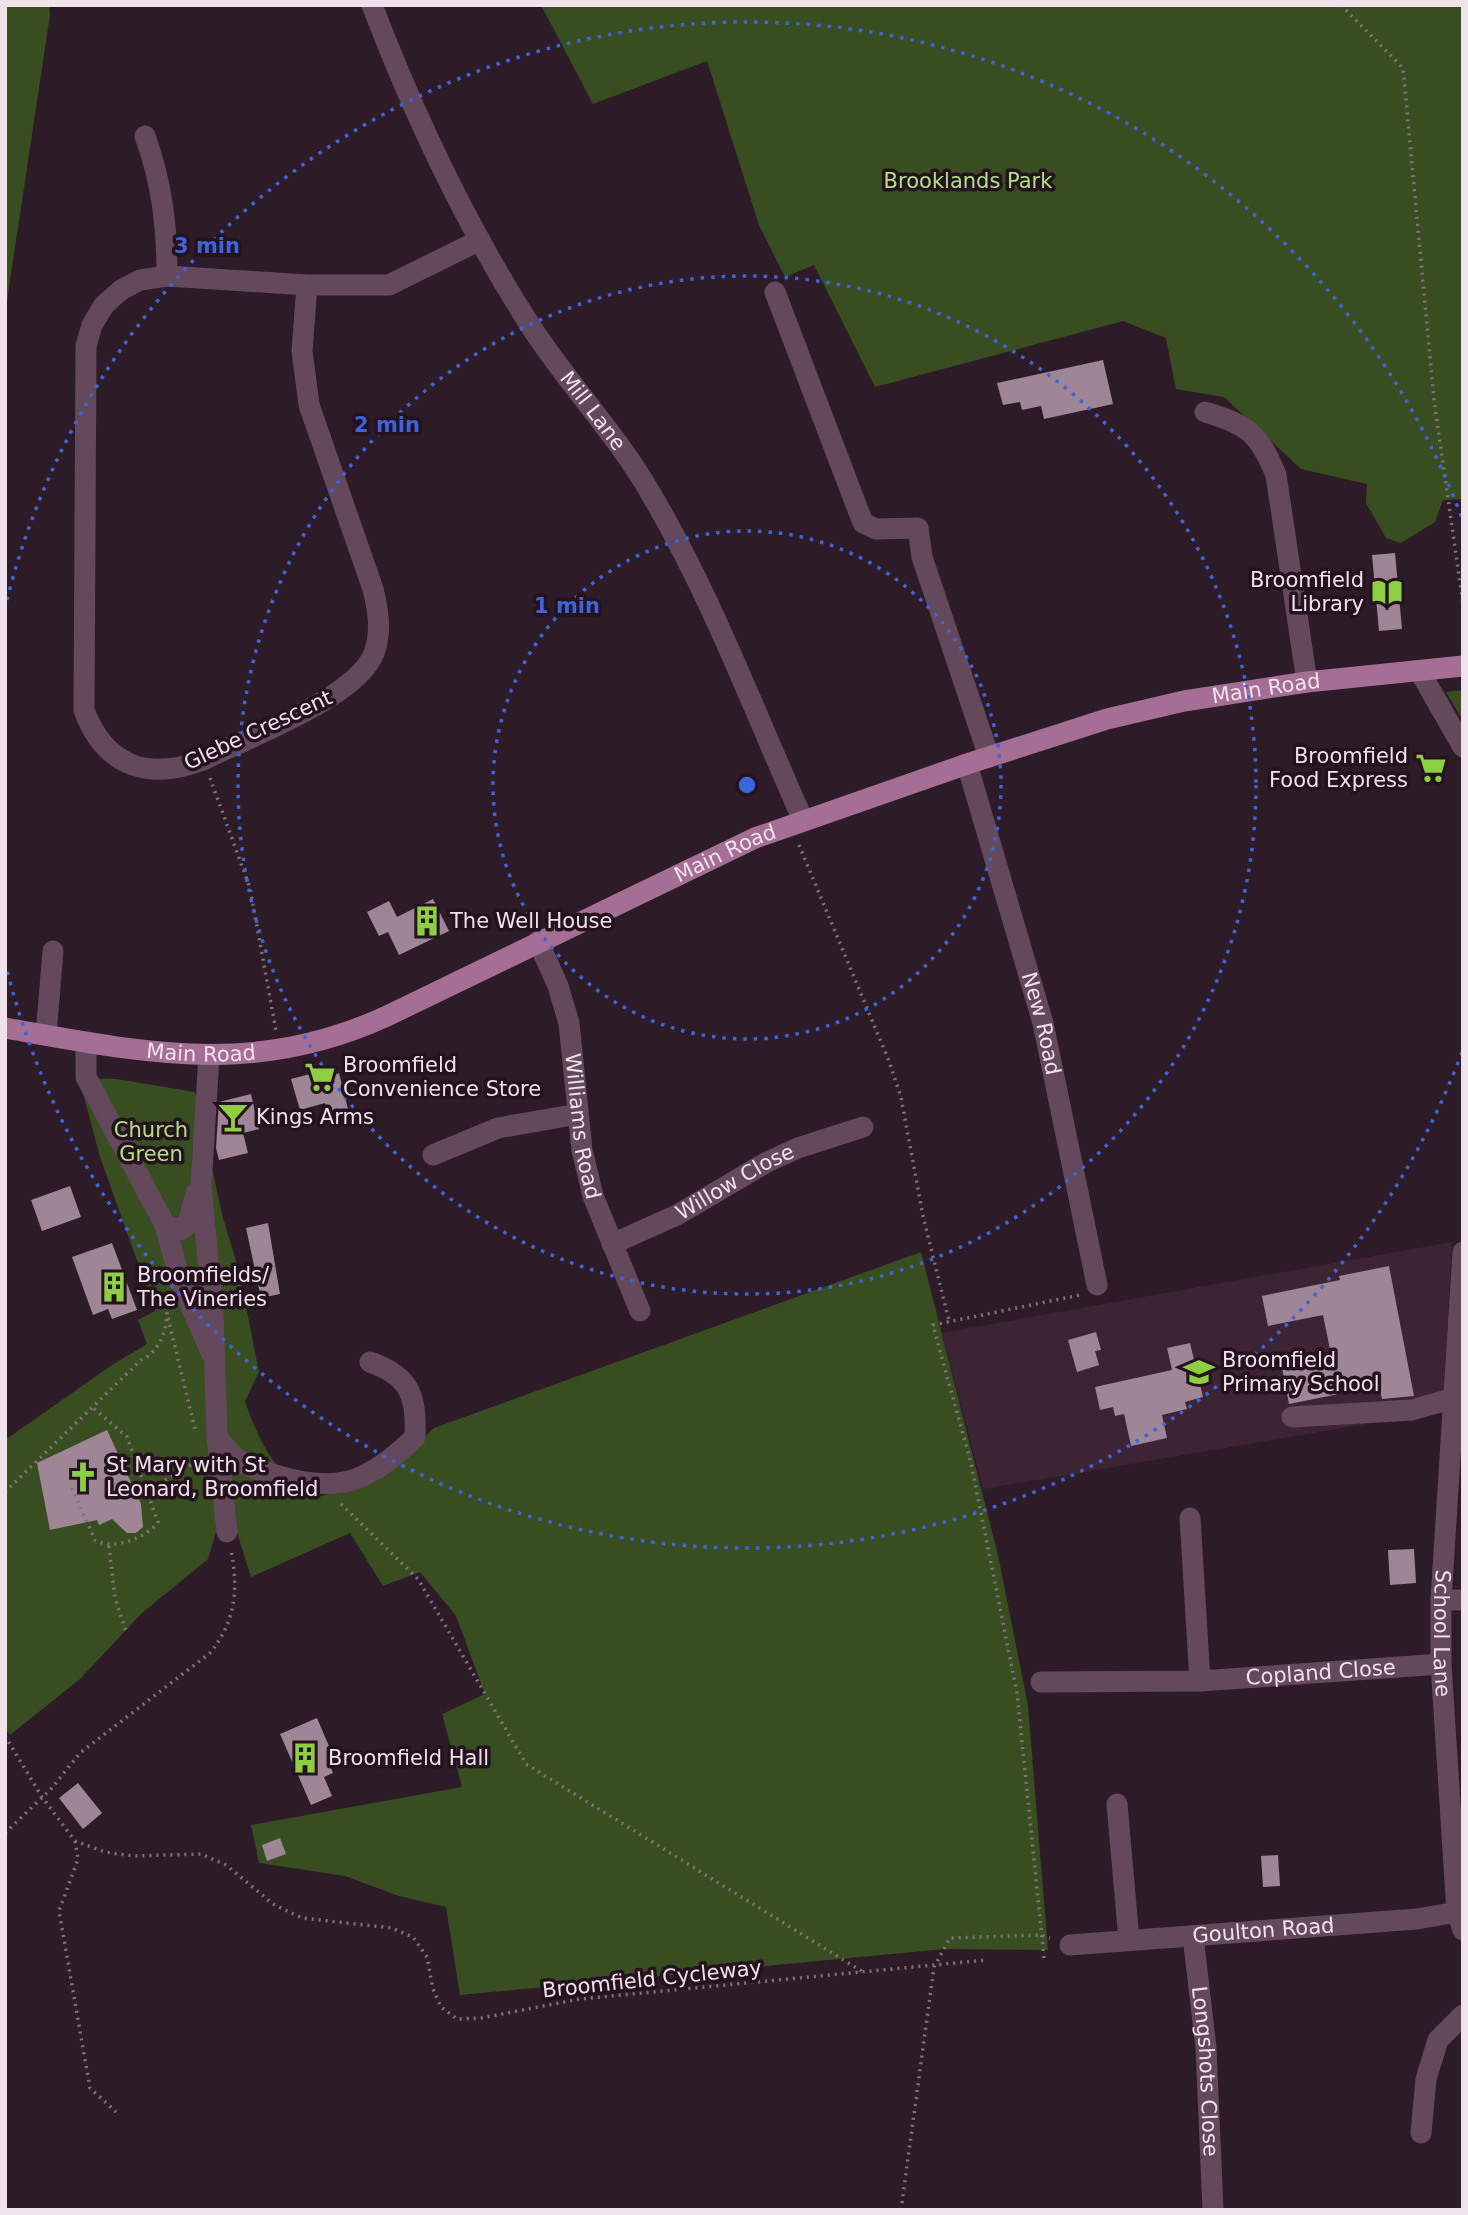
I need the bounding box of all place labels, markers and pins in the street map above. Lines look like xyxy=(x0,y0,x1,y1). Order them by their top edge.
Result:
place label: Broomfield Library xyxy=(1250,568,1364,616)
library icon: Broomfield Library xyxy=(1370,575,1404,609)
place label: Broomfield Food Express xyxy=(1269,744,1408,792)
supermarket icon: Broomfield Food Express xyxy=(1414,751,1448,785)
centre of rings xyxy=(735,773,759,797)
building icon: The Well House xyxy=(410,904,444,938)
place label: The Well House xyxy=(449,909,612,933)
place label: Broomfield Convenience Store xyxy=(343,1053,541,1101)
supermarket icon: Broomfield Convenience Store xyxy=(303,1060,337,1094)
bar icon: Kings Arms xyxy=(216,1100,250,1134)
place label: Kings Arms xyxy=(256,1105,374,1129)
place label: Broomfields/ The Vineries xyxy=(136,1263,270,1311)
building icon: Broomfields/ The Vineries xyxy=(97,1270,131,1304)
place label: Broomfield Primary School xyxy=(1222,1348,1380,1396)
school or university icon: Broomfield Primary School xyxy=(1182,1355,1216,1389)
place label: St Mary with St Leonard, Broomfield xyxy=(106,1453,318,1501)
church icon: St Mary with St Leonard, Broomfield xyxy=(66,1460,100,1494)
building icon: Broomfield Hall xyxy=(288,1741,322,1775)
place label: Broomfield Hall xyxy=(328,1746,489,1770)

